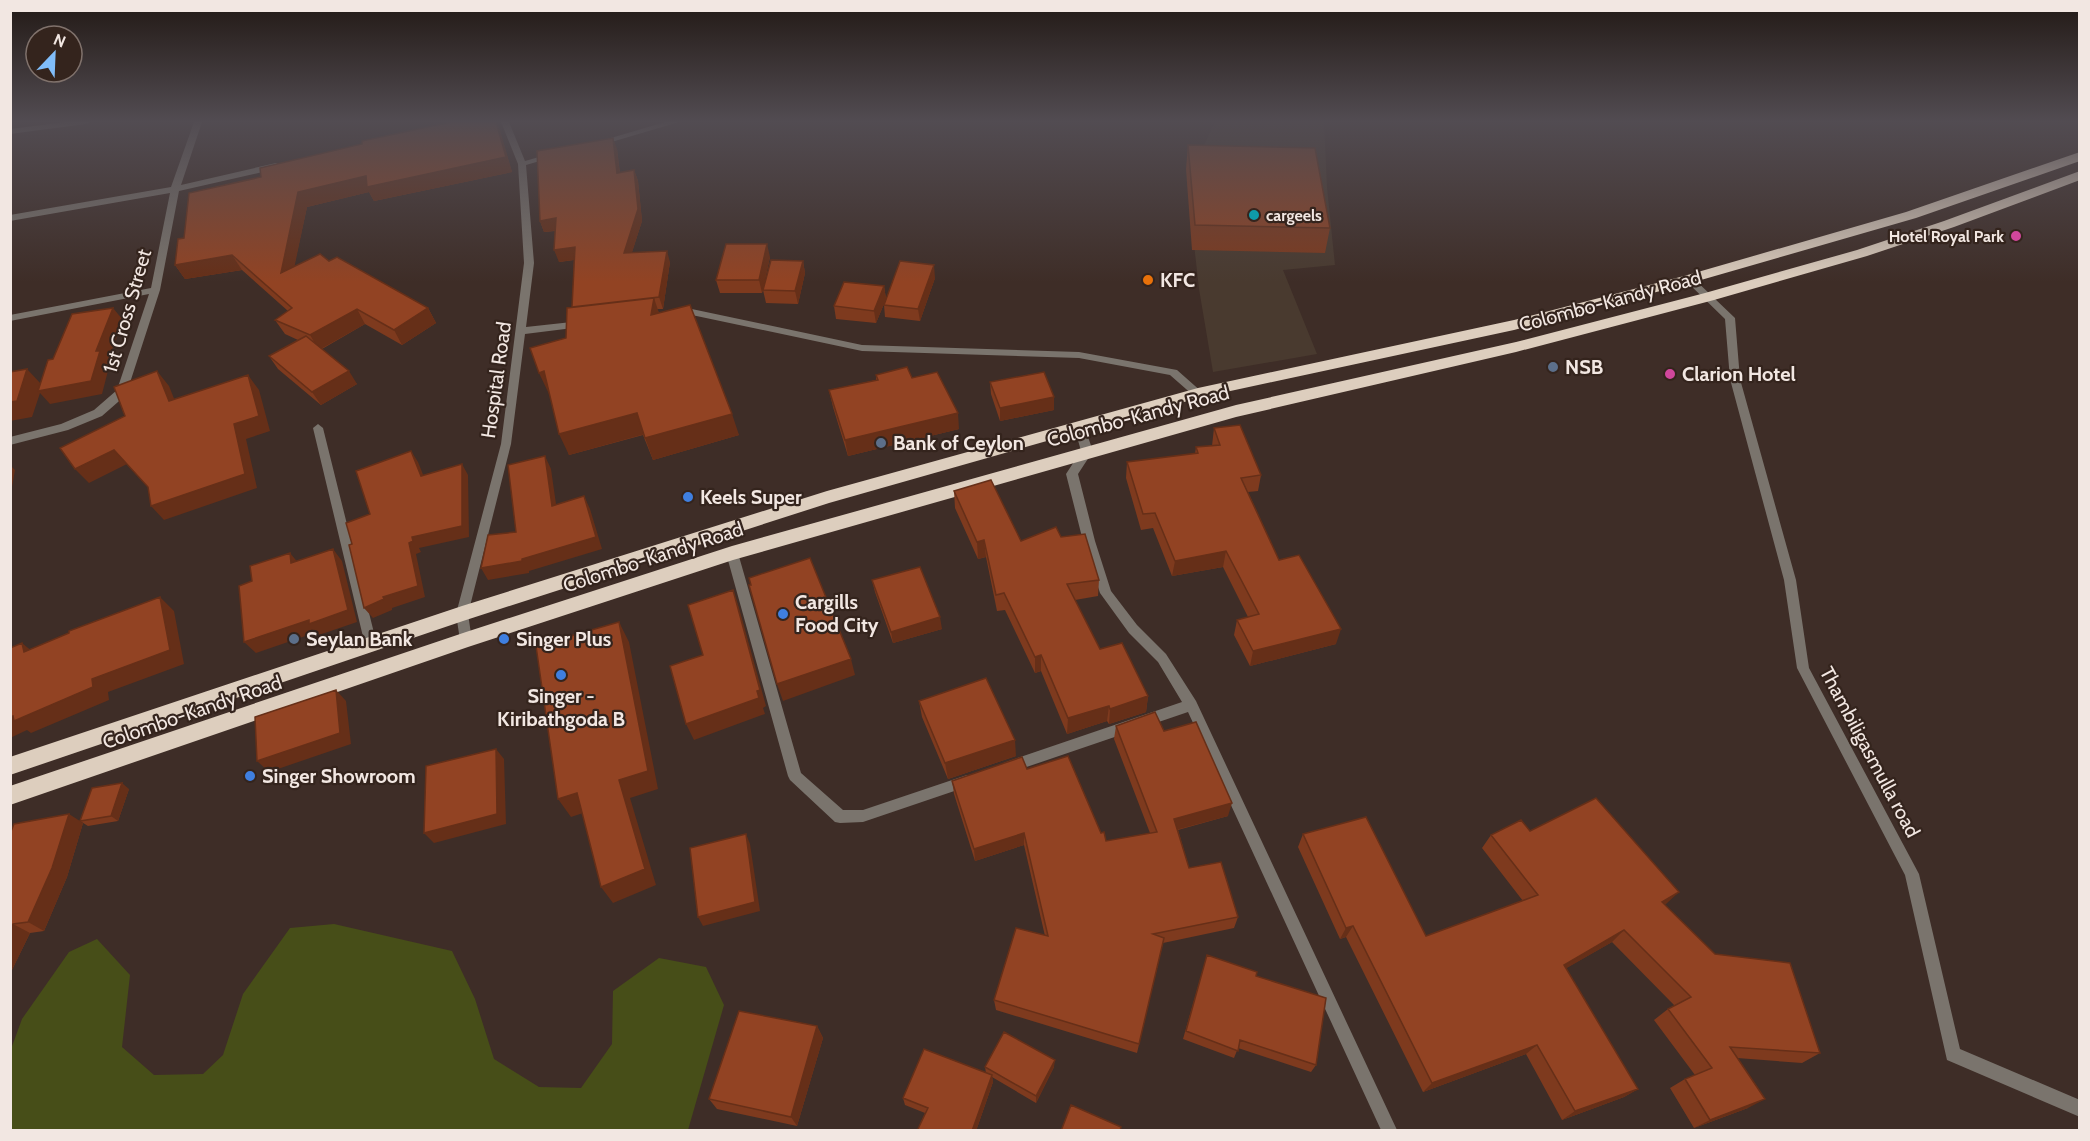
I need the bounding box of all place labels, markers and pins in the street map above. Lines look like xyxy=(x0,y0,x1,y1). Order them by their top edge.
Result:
place label: cargeels xyxy=(1266,206,1322,225)
marker: cargeels xyxy=(1247,208,1261,222)
place label: Hotel Royal Park xyxy=(1889,227,2004,246)
marker: Hotel Royal Park xyxy=(2009,229,2023,243)
place label: KFC xyxy=(1160,268,1195,292)
marker: KFC xyxy=(1141,273,1155,287)
place label: NSB xyxy=(1565,355,1603,379)
marker: NSB xyxy=(1546,360,1560,374)
place label: Clarion Hotel xyxy=(1682,362,1796,386)
marker: Clarion Hotel xyxy=(1663,367,1677,381)
place label: Bank of Ceylon xyxy=(893,431,1024,455)
marker: Bank of Ceylon xyxy=(874,436,888,450)
place label: Keels Super xyxy=(700,485,802,509)
marker: Keels Super xyxy=(681,490,695,504)
place label: Cargills Food City xyxy=(795,590,879,637)
marker: Cargills Food City xyxy=(776,607,790,621)
place label: Seylan Bank xyxy=(306,627,413,651)
place label: Singer Plus xyxy=(516,627,611,651)
marker: Seylan Bank xyxy=(287,632,301,646)
marker: Singer Plus xyxy=(497,632,511,646)
marker: Singer - Kiribathgoda B xyxy=(554,668,568,682)
place label: Singer - Kiribathgoda B xyxy=(497,684,625,731)
place label: Singer Showroom xyxy=(262,764,416,788)
marker: Singer Showroom xyxy=(243,769,257,783)

